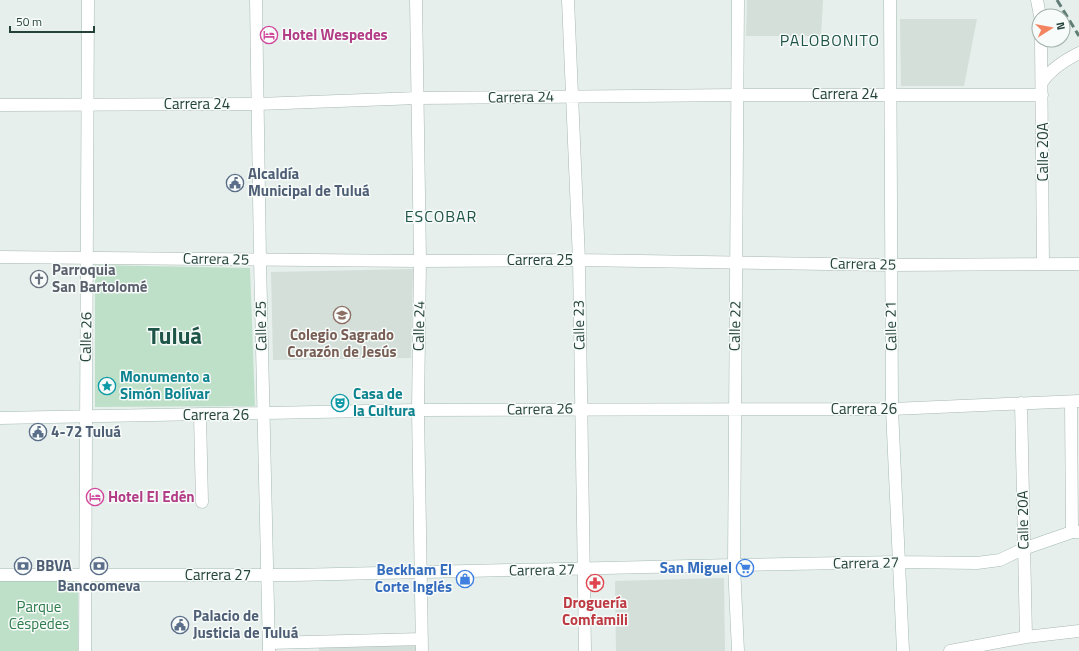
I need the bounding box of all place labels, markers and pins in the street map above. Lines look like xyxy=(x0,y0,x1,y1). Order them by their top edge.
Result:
place label: Hotel Wespedes xyxy=(282,23,388,46)
hotel icon: Hotel Wespedes xyxy=(259,25,279,45)
place label: Alcaldía Municipal de Tuluá xyxy=(248,162,370,202)
public building icon: Alcaldía Municipal de Tuluá xyxy=(225,173,245,193)
place label: Parroquia San Bartolomé xyxy=(52,258,148,298)
church icon: Parroquia San Bartolomé xyxy=(29,269,49,289)
school or university icon: Colegio Sagrado Corazón de Jesús xyxy=(332,305,352,325)
place label: Colegio Sagrado Corazón de Jesús xyxy=(287,323,397,363)
place label: Monumento a Simón Bolívar xyxy=(120,365,211,405)
place icon: Monumento a Simón Bolívar xyxy=(97,376,117,396)
place label: Casa de la Cultura xyxy=(353,382,416,422)
theatre icon: Casa de la Cultura xyxy=(330,393,350,413)
place label: 4-72 Tuluá xyxy=(51,420,121,443)
public building icon: 4-72 Tuluá xyxy=(28,422,48,442)
place label: Hotel El Edén xyxy=(108,485,195,508)
hotel icon: Hotel El Edén xyxy=(85,487,105,507)
place label: BBVA xyxy=(36,554,72,577)
bank icon: BBVA xyxy=(13,556,33,576)
bank icon: Bancoomeva xyxy=(89,556,109,576)
place label: San Miguel xyxy=(660,556,732,579)
place label: Beckham El Corte Inglés xyxy=(375,558,452,598)
supermarket icon: San Miguel xyxy=(735,558,755,578)
shop icon: Beckham El Corte Inglés xyxy=(455,569,475,589)
pharmacy icon: Droguería Comfamili xyxy=(585,573,605,593)
place label: Bancoomeva xyxy=(58,574,141,597)
place label: Droguería Comfamili xyxy=(562,591,628,631)
place label: Palacio de Justicia de Tuluá xyxy=(193,604,299,644)
public building icon: Palacio de Justicia de Tuluá xyxy=(170,615,190,635)

